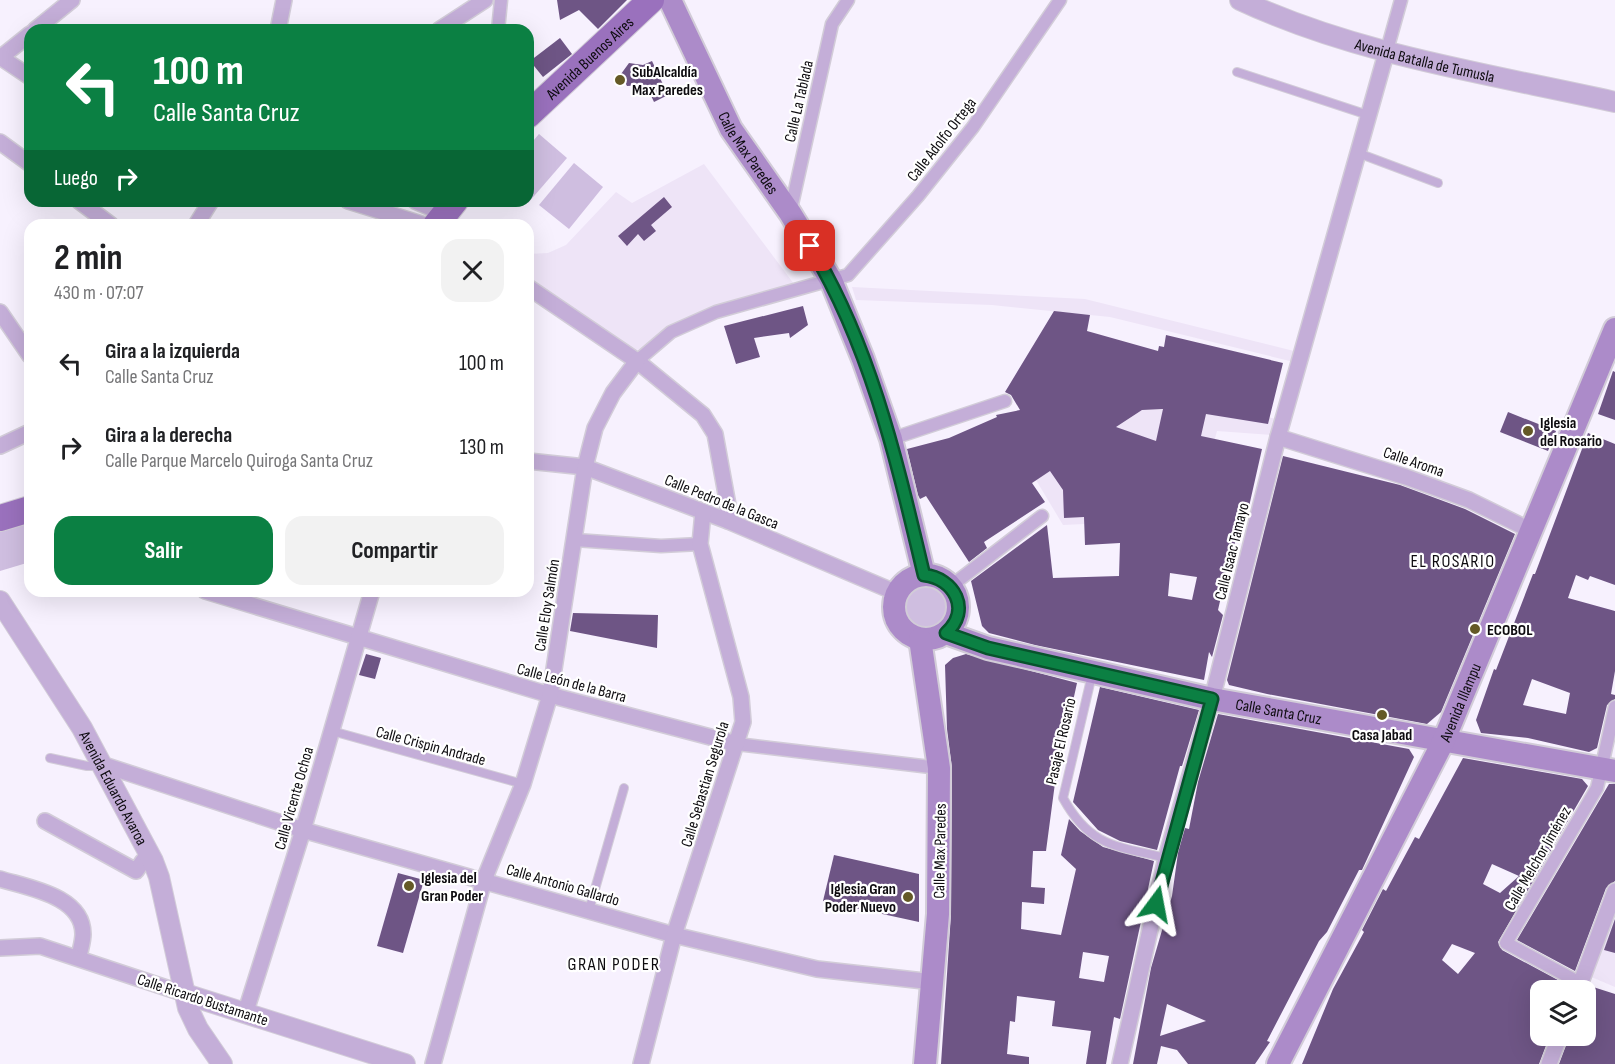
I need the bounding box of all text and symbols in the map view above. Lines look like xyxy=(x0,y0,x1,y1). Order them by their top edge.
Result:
street label: Avenida Buenos Aires xyxy=(542,13,638,105)
street label: Avenida Batalla de Tumusla xyxy=(1352,35,1496,87)
text: 100 m xyxy=(153,46,244,97)
icon: left xyxy=(54,48,132,126)
street label: Calle La Tablada xyxy=(781,59,818,144)
place label: SubAlcaldía Max Paredes xyxy=(632,63,703,100)
marker: SubAlcaldía Max Paredes xyxy=(613,73,627,87)
street label: Calle Adolfo Ortega xyxy=(904,94,981,186)
text: Calle Santa Cruz xyxy=(153,97,299,129)
street label: Calle Max Paredes xyxy=(713,109,782,198)
icon: right xyxy=(110,162,143,195)
text: Luego xyxy=(54,165,98,192)
pin xyxy=(784,220,835,271)
icon: arrive xyxy=(793,229,826,262)
text: 2 min xyxy=(54,237,123,280)
button: close xyxy=(441,239,504,302)
text: 430 m · 07:07 xyxy=(54,281,143,305)
text: Gira a la izquierda xyxy=(105,338,240,365)
icon: left xyxy=(54,347,87,380)
text: 100 m xyxy=(459,350,504,377)
text: Calle Santa Cruz xyxy=(105,365,213,389)
place label: Iglesia del Rosario xyxy=(1540,414,1602,451)
text: Gira a la derecha xyxy=(105,422,232,449)
marker: Iglesia del Rosario xyxy=(1521,424,1535,438)
icon: right xyxy=(54,431,87,464)
text: 130 m xyxy=(460,434,504,461)
street label: Calle Aroma xyxy=(1381,443,1446,482)
text: Calle Parque Marcelo Quiroga Santa Cruz xyxy=(105,449,373,473)
street label: Calle Pedro de la Gasca xyxy=(662,471,781,534)
street label: Calle Isaac Tamayo xyxy=(1211,501,1254,602)
button: Salir xyxy=(54,516,273,585)
button: Compartir xyxy=(285,516,504,585)
district label: EL ROSARIO xyxy=(1410,551,1496,572)
street label: Calle Eloy Salmón xyxy=(531,558,564,653)
place label: ECOBOL xyxy=(1487,621,1533,640)
marker: ECOBOL xyxy=(1468,622,1482,636)
street label: Calle León de la Barra xyxy=(515,660,628,707)
street label: Avenida Illampu xyxy=(1436,661,1486,746)
street label: Calle Santa Cruz xyxy=(1234,695,1323,729)
street label: Pasaje El Rosario xyxy=(1042,696,1081,787)
marker: Casa Jabad xyxy=(1375,708,1389,722)
street label: Calle Sebastian Segurola xyxy=(677,719,734,850)
street label: Calle Crispin Andrade xyxy=(374,723,488,770)
place label: Casa Jabad xyxy=(1352,726,1412,745)
street label: Avenida Eduardo Avaroa xyxy=(74,727,151,849)
street label: Calle Vicente Ochoa xyxy=(271,745,318,852)
street label: Calle Max Paredes xyxy=(930,803,951,899)
street label: Calle Melchor Jiménez xyxy=(1501,803,1576,914)
street label: Calle Antonio Gallardo xyxy=(504,860,621,911)
place label: Iglesia del Gran Poder xyxy=(421,869,483,906)
position arrow xyxy=(1124,872,1188,936)
marker: Iglesia del Gran Poder xyxy=(402,879,416,893)
place label: Iglesia Gran Poder Nuevo xyxy=(825,880,896,917)
marker: Iglesia Gran Poder Nuevo xyxy=(901,890,915,904)
district label: GRAN PODER xyxy=(568,954,661,975)
street label: Calle Ricardo Bustamante xyxy=(135,970,270,1031)
map controls xyxy=(1530,980,1596,1046)
button: layers xyxy=(1530,980,1596,1046)

